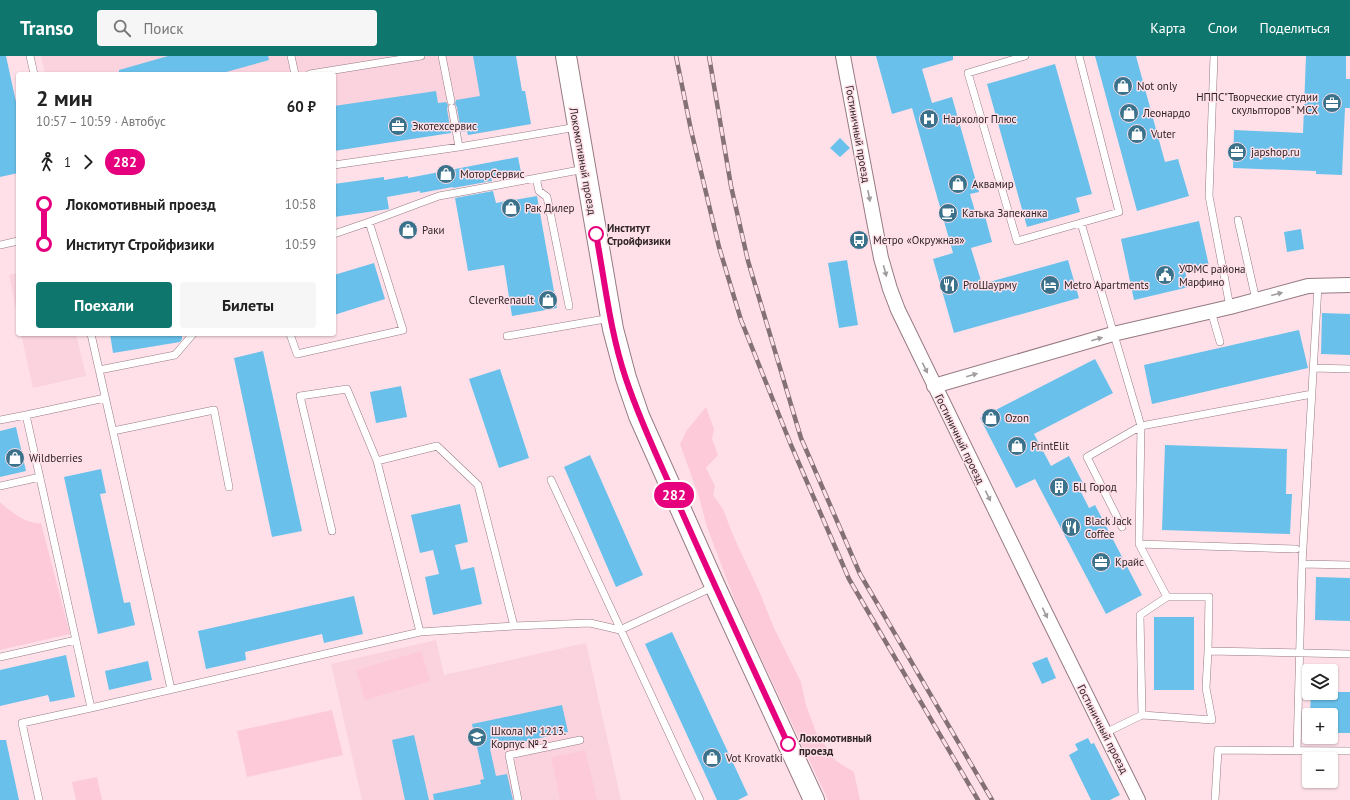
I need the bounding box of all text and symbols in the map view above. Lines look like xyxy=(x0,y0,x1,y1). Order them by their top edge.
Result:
search box xyxy=(97,10,377,46)
text: Transo xyxy=(20,16,73,40)
icon: search xyxy=(111,17,133,39)
text: Поиск xyxy=(143,19,184,38)
text: Карта xyxy=(1150,19,1186,37)
text: Слои xyxy=(1208,19,1237,37)
text: Поделиться xyxy=(1259,19,1330,37)
shop icon: Not only xyxy=(1112,75,1134,97)
place label: Not only xyxy=(1137,79,1178,93)
text: 2 мин xyxy=(36,84,93,112)
street label: Гостиничный проезд xyxy=(843,84,873,184)
place label: НППС"Творческие студии скульпторов" МСХ xyxy=(1196,90,1318,117)
office icon: НППС"Творческие студии скульпторов" МСХ xyxy=(1321,92,1343,114)
text: 60 ₽ xyxy=(287,97,316,116)
shop icon: Леонардо xyxy=(1118,102,1140,124)
street label: Локомотивный проезд xyxy=(566,105,599,216)
place label: Леонардо xyxy=(1142,106,1190,120)
hospital icon: Нарколог Плюс xyxy=(918,108,940,130)
place label: Нарколог Плюс xyxy=(943,112,1017,126)
text: 10:57 – 10:59 · Автобус xyxy=(36,113,166,130)
office icon: Экотехсервис xyxy=(387,115,409,137)
place label: Экотехсервис xyxy=(412,119,477,133)
shop icon: Vuter xyxy=(1126,123,1148,145)
place label: Vuter xyxy=(1150,127,1176,141)
office icon: japshop.ru xyxy=(1226,141,1248,163)
place label: japshop.ru xyxy=(1251,145,1300,159)
icon: walk xyxy=(36,151,58,173)
icon: forward xyxy=(77,151,99,173)
text: 282 xyxy=(113,153,137,171)
text: 1 xyxy=(64,154,71,171)
shop icon: МоторСервис xyxy=(435,163,457,185)
place label: МоторСервис xyxy=(460,167,524,181)
shop icon: Аквамир xyxy=(947,173,969,195)
place label: Аквамир xyxy=(972,177,1014,191)
one-way arrow xyxy=(867,189,873,202)
text: Локомотивный проезд xyxy=(66,195,216,214)
text: 10:58 xyxy=(285,196,316,213)
shop icon: Рак Дилер xyxy=(500,197,522,219)
place label: Рак Дилер xyxy=(525,201,575,215)
cafe icon: Катька Запеканка xyxy=(937,202,959,224)
place label: Катька Запеканка xyxy=(962,206,1048,220)
shop icon: Раки xyxy=(397,219,419,241)
place label: Институт Стройфизики xyxy=(607,221,671,248)
place label: Раки xyxy=(422,223,445,237)
marker: Институт Стройфизики xyxy=(588,226,604,242)
bus stop icon: Метро «Окружная» xyxy=(848,229,870,251)
place label: Метро «Окружная» xyxy=(873,233,965,247)
text: Институт Стройфизики xyxy=(66,235,215,254)
text: 10:59 xyxy=(285,236,316,253)
place label: УФМС района Марфино xyxy=(1179,262,1246,289)
public building icon: УФМС района Марфино xyxy=(1154,264,1176,286)
one-way arrow xyxy=(882,265,888,277)
restaurant icon: ProШаурму xyxy=(938,274,960,296)
hotel icon: Metro Apartments xyxy=(1039,274,1061,296)
place label: ProШаурму xyxy=(963,278,1018,292)
place label: Metro Apartments xyxy=(1064,278,1149,292)
button: Поехали xyxy=(36,282,172,328)
button: Билеты xyxy=(180,282,316,328)
shop icon: CleverRenault xyxy=(537,289,559,311)
one-way arrow xyxy=(1271,291,1283,297)
place label: CleverRenault xyxy=(469,293,534,307)
one-way arrow xyxy=(1091,336,1103,342)
one-way arrow xyxy=(922,362,928,373)
one-way arrow xyxy=(966,372,978,378)
street label: Гостиничный проезд xyxy=(932,392,988,486)
shop icon: Ozon xyxy=(980,407,1002,429)
place label: Ozon xyxy=(1005,411,1029,425)
shop icon: PrintElit xyxy=(1006,435,1028,457)
place label: PrintElit xyxy=(1031,439,1069,453)
shop icon: Wildberries xyxy=(4,447,26,469)
place label: Wildberries xyxy=(29,451,83,465)
building icon: БЦ Город xyxy=(1048,476,1070,498)
place label: БЦ Город xyxy=(1073,480,1117,494)
line badge: 282 xyxy=(651,482,697,508)
text: 282 xyxy=(662,486,686,504)
one-way arrow xyxy=(985,490,991,502)
place label: Black Jack Coffee xyxy=(1085,514,1133,541)
restaurant icon: Black Jack Coffee xyxy=(1060,516,1082,538)
office icon: Крайс xyxy=(1090,551,1112,573)
place label: Крайс xyxy=(1115,555,1144,569)
one-way arrow xyxy=(1042,607,1048,619)
map controls xyxy=(1302,664,1338,788)
button: layers xyxy=(1302,664,1338,700)
street label: Гостиничный проезд xyxy=(1074,682,1132,776)
button: + xyxy=(1302,708,1338,744)
place label: Школа № 1213. Корпус № 2 xyxy=(491,724,566,751)
school or university icon: Школа № 1213. Корпус № 2 xyxy=(466,726,488,748)
place label: Локомотивный проезд xyxy=(798,731,872,758)
marker: Локомотивный проезд xyxy=(780,736,796,752)
shop icon: Vot Krovatki xyxy=(701,747,723,769)
place label: Vot Krovatki xyxy=(725,751,783,765)
button: − xyxy=(1302,752,1338,788)

